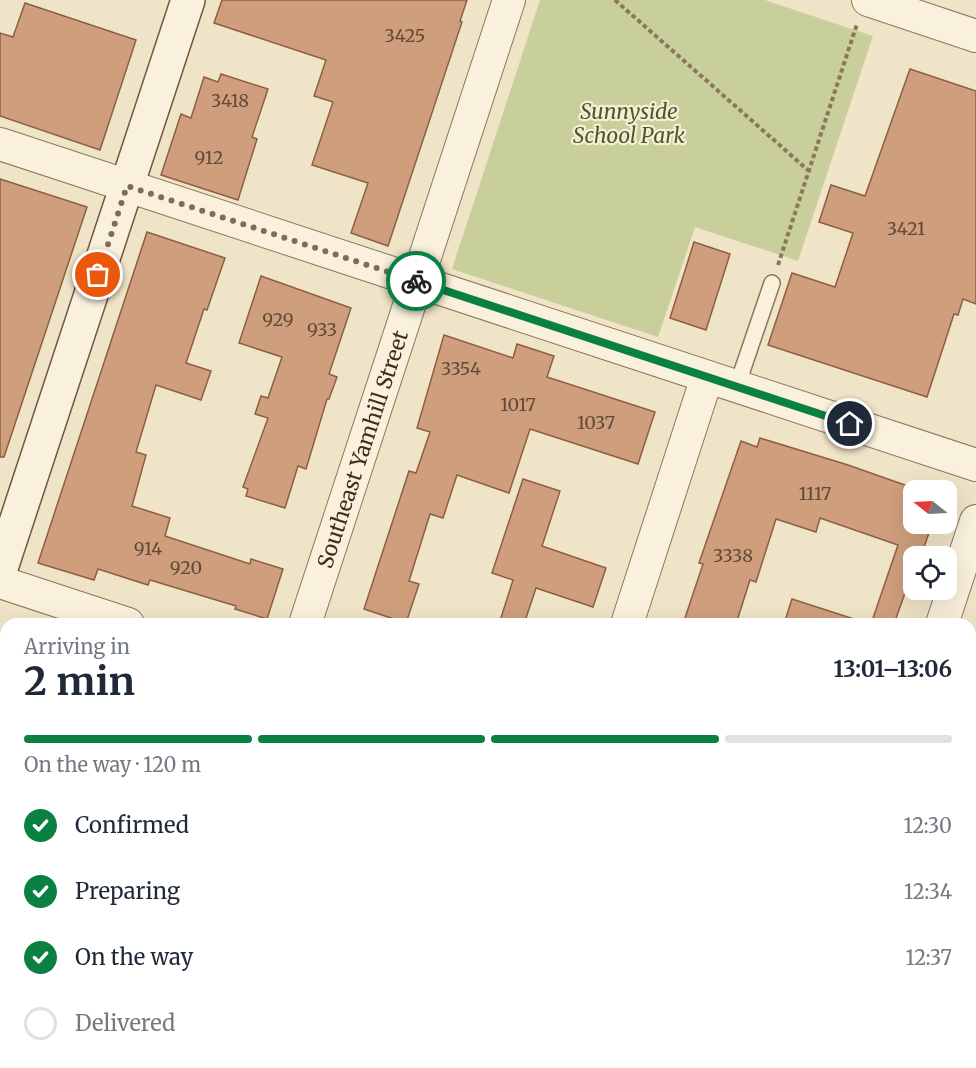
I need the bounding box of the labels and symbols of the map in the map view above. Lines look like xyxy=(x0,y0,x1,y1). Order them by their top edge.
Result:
house number: 3425 xyxy=(385,24,425,47)
house number: 3418 xyxy=(211,89,249,112)
park label: Sunnyside School Park xyxy=(573,98,685,149)
house number: 912 xyxy=(195,146,223,169)
house number: 3421 xyxy=(887,217,925,240)
pin xyxy=(72,249,123,300)
courier xyxy=(386,251,446,311)
house number: 929 xyxy=(262,308,294,331)
house number: 933 xyxy=(307,318,337,341)
street label: Southeast Yamhill Street xyxy=(311,327,414,571)
house number: 3354 xyxy=(441,357,481,380)
house number: 1017 xyxy=(500,393,536,416)
pin xyxy=(824,398,875,449)
house number: 1037 xyxy=(577,411,615,434)
north arrow xyxy=(903,480,957,534)
house number: 1117 xyxy=(799,482,831,505)
house number: 914 xyxy=(134,537,162,560)
house number: 3338 xyxy=(713,544,753,567)
house number: 920 xyxy=(170,556,202,579)

